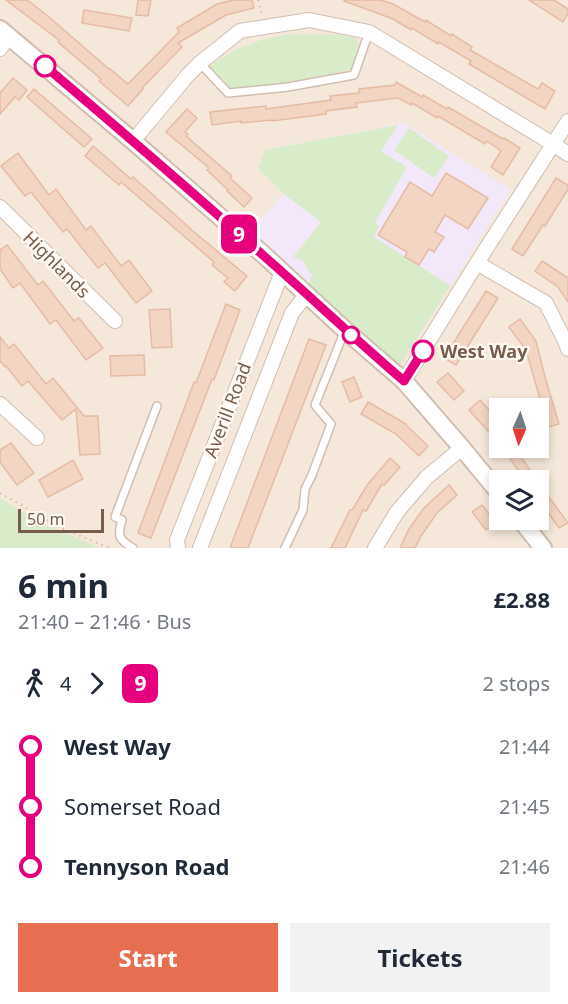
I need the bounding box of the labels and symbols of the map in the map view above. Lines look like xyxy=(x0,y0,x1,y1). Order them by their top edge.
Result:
unlabelled marker xyxy=(34,55,56,77)
line badge: 9 xyxy=(220,214,258,254)
street label: Highlands xyxy=(18,225,96,303)
unlabelled marker xyxy=(342,326,360,344)
place label: West Way xyxy=(440,339,528,363)
marker: West Way xyxy=(412,340,434,362)
street label: Averill Road xyxy=(198,359,256,461)
north arrow xyxy=(489,398,549,458)
scale bar xyxy=(18,506,104,534)

